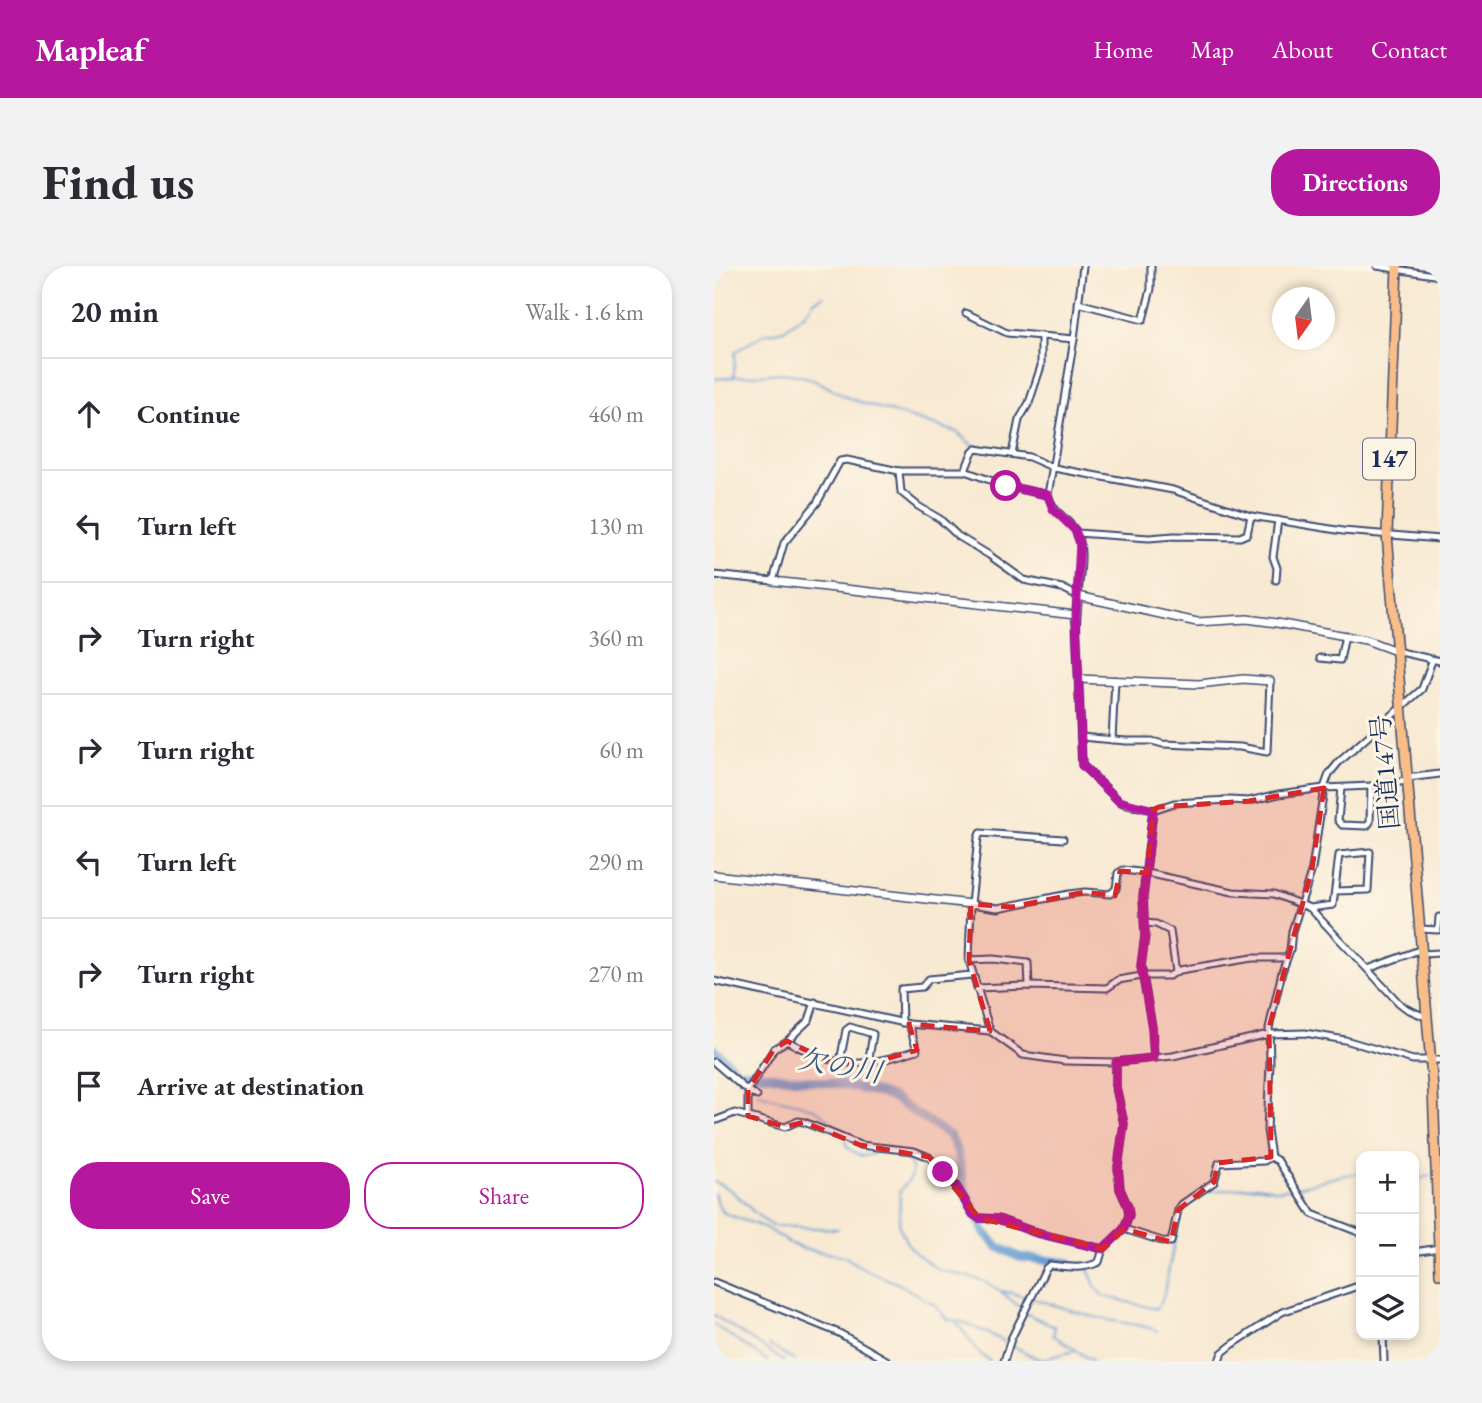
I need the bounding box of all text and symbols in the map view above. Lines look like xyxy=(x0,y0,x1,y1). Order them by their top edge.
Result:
text: Mapleaf xyxy=(35,28,146,71)
text: Home xyxy=(1093,34,1153,65)
text: Map xyxy=(1191,34,1234,65)
text: About xyxy=(1272,34,1333,65)
text: Contact xyxy=(1371,34,1447,65)
button: Directions xyxy=(1271,149,1440,216)
text: Find us xyxy=(42,150,194,214)
north arrow xyxy=(1272,287,1335,350)
text: 20 min xyxy=(70,292,159,331)
text: Walk · 1.6 km xyxy=(525,297,644,327)
icon: ahead xyxy=(70,395,108,433)
text: Continue xyxy=(137,397,240,431)
text: 460 m xyxy=(588,399,644,429)
road number: 147 xyxy=(1363,439,1415,480)
route start xyxy=(990,470,1021,501)
icon: left xyxy=(70,507,108,545)
text: Turn left xyxy=(137,509,236,543)
text: 130 m xyxy=(588,511,644,541)
icon: right xyxy=(70,619,108,657)
text: Turn right xyxy=(137,621,255,655)
text: 360 m xyxy=(588,623,644,653)
street label: 国道147号 xyxy=(1363,713,1407,831)
icon: right xyxy=(70,731,108,769)
text: Turn right xyxy=(137,733,255,767)
text: 60 m xyxy=(599,735,644,765)
icon: left xyxy=(70,843,108,881)
text: Turn left xyxy=(137,845,236,879)
text: 290 m xyxy=(588,847,644,877)
icon: right xyxy=(70,955,108,993)
text: Turn right xyxy=(137,957,255,991)
text: 270 m xyxy=(588,959,644,989)
water label: 欠の川 xyxy=(796,1040,887,1091)
icon: arrive xyxy=(70,1067,108,1105)
text: Arrive at destination xyxy=(137,1069,364,1103)
map controls xyxy=(1356,1151,1419,1340)
button: + xyxy=(1356,1151,1419,1214)
route end xyxy=(927,1156,958,1187)
button: Save xyxy=(70,1162,350,1229)
button: Share xyxy=(364,1162,644,1229)
button: − xyxy=(1356,1214,1419,1277)
button: layers xyxy=(1356,1277,1419,1340)

